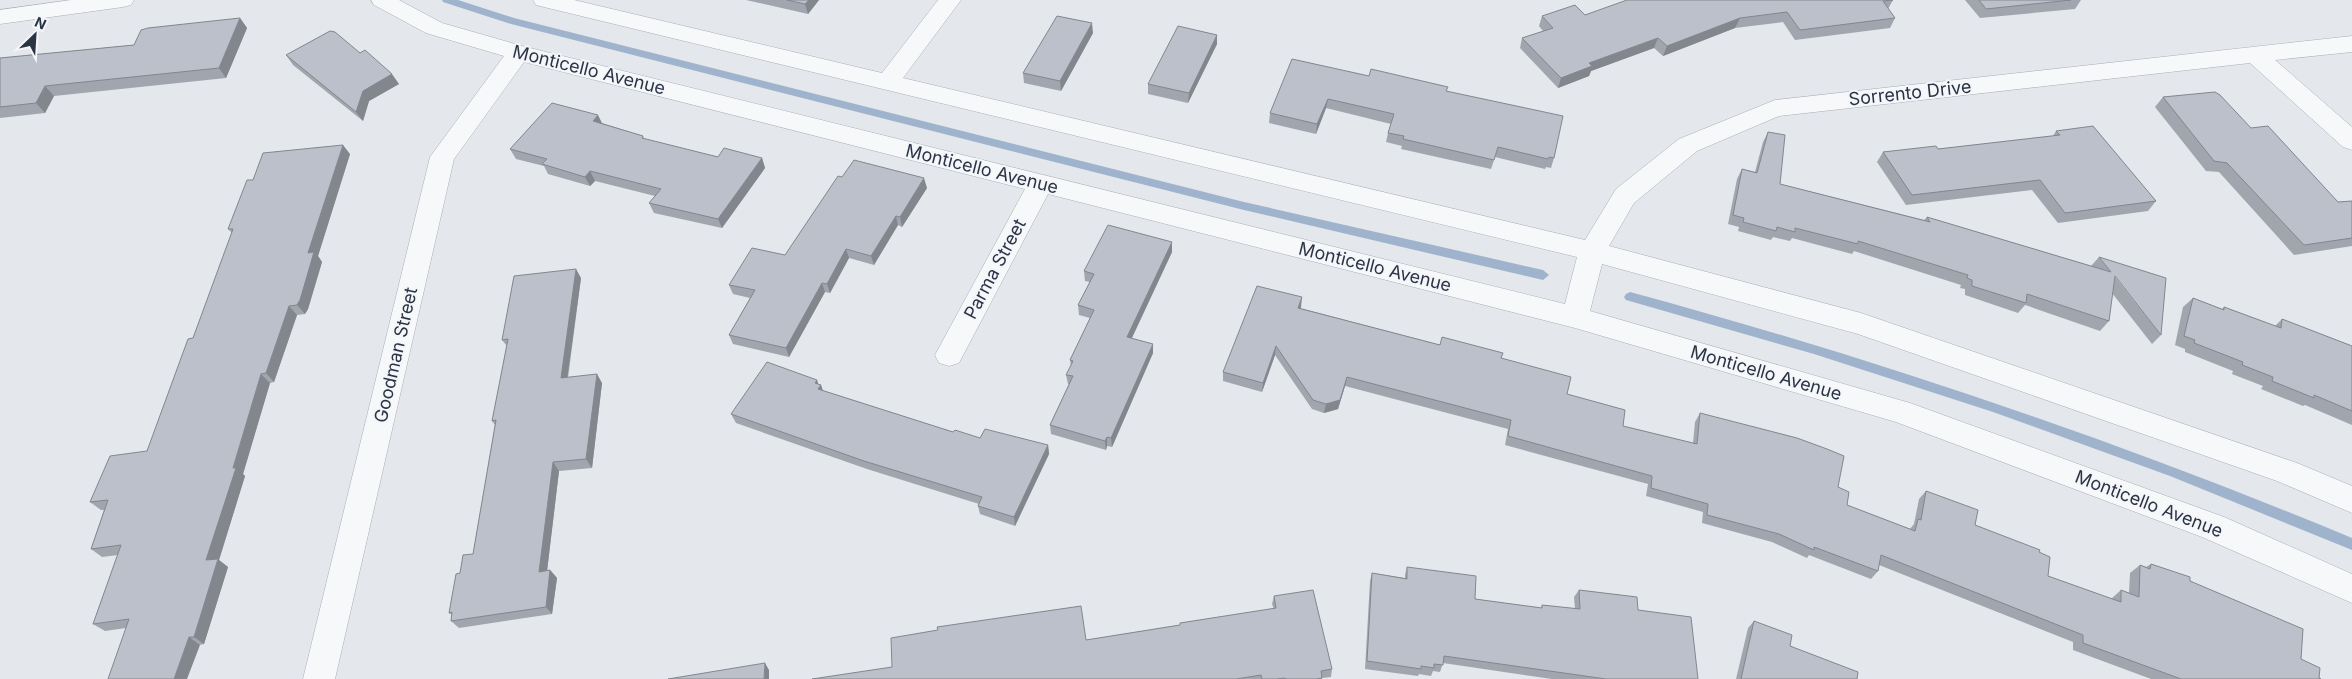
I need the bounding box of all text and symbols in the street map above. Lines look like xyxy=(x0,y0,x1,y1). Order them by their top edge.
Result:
north arrow xyxy=(10,10,60,60)
text: N xyxy=(32,13,49,33)
street label: Monticello Avenue xyxy=(511,40,668,99)
street label: Sorrento Drive xyxy=(1848,76,1972,109)
street label: Monticello Avenue xyxy=(904,139,1061,198)
street label: Parma Street xyxy=(959,215,1030,322)
street label: Monticello Avenue xyxy=(1297,237,1454,296)
street label: Goodman Street xyxy=(370,285,421,425)
street label: Monticello Avenue xyxy=(1688,341,1844,404)
street label: Monticello Avenue xyxy=(2072,466,2226,541)

